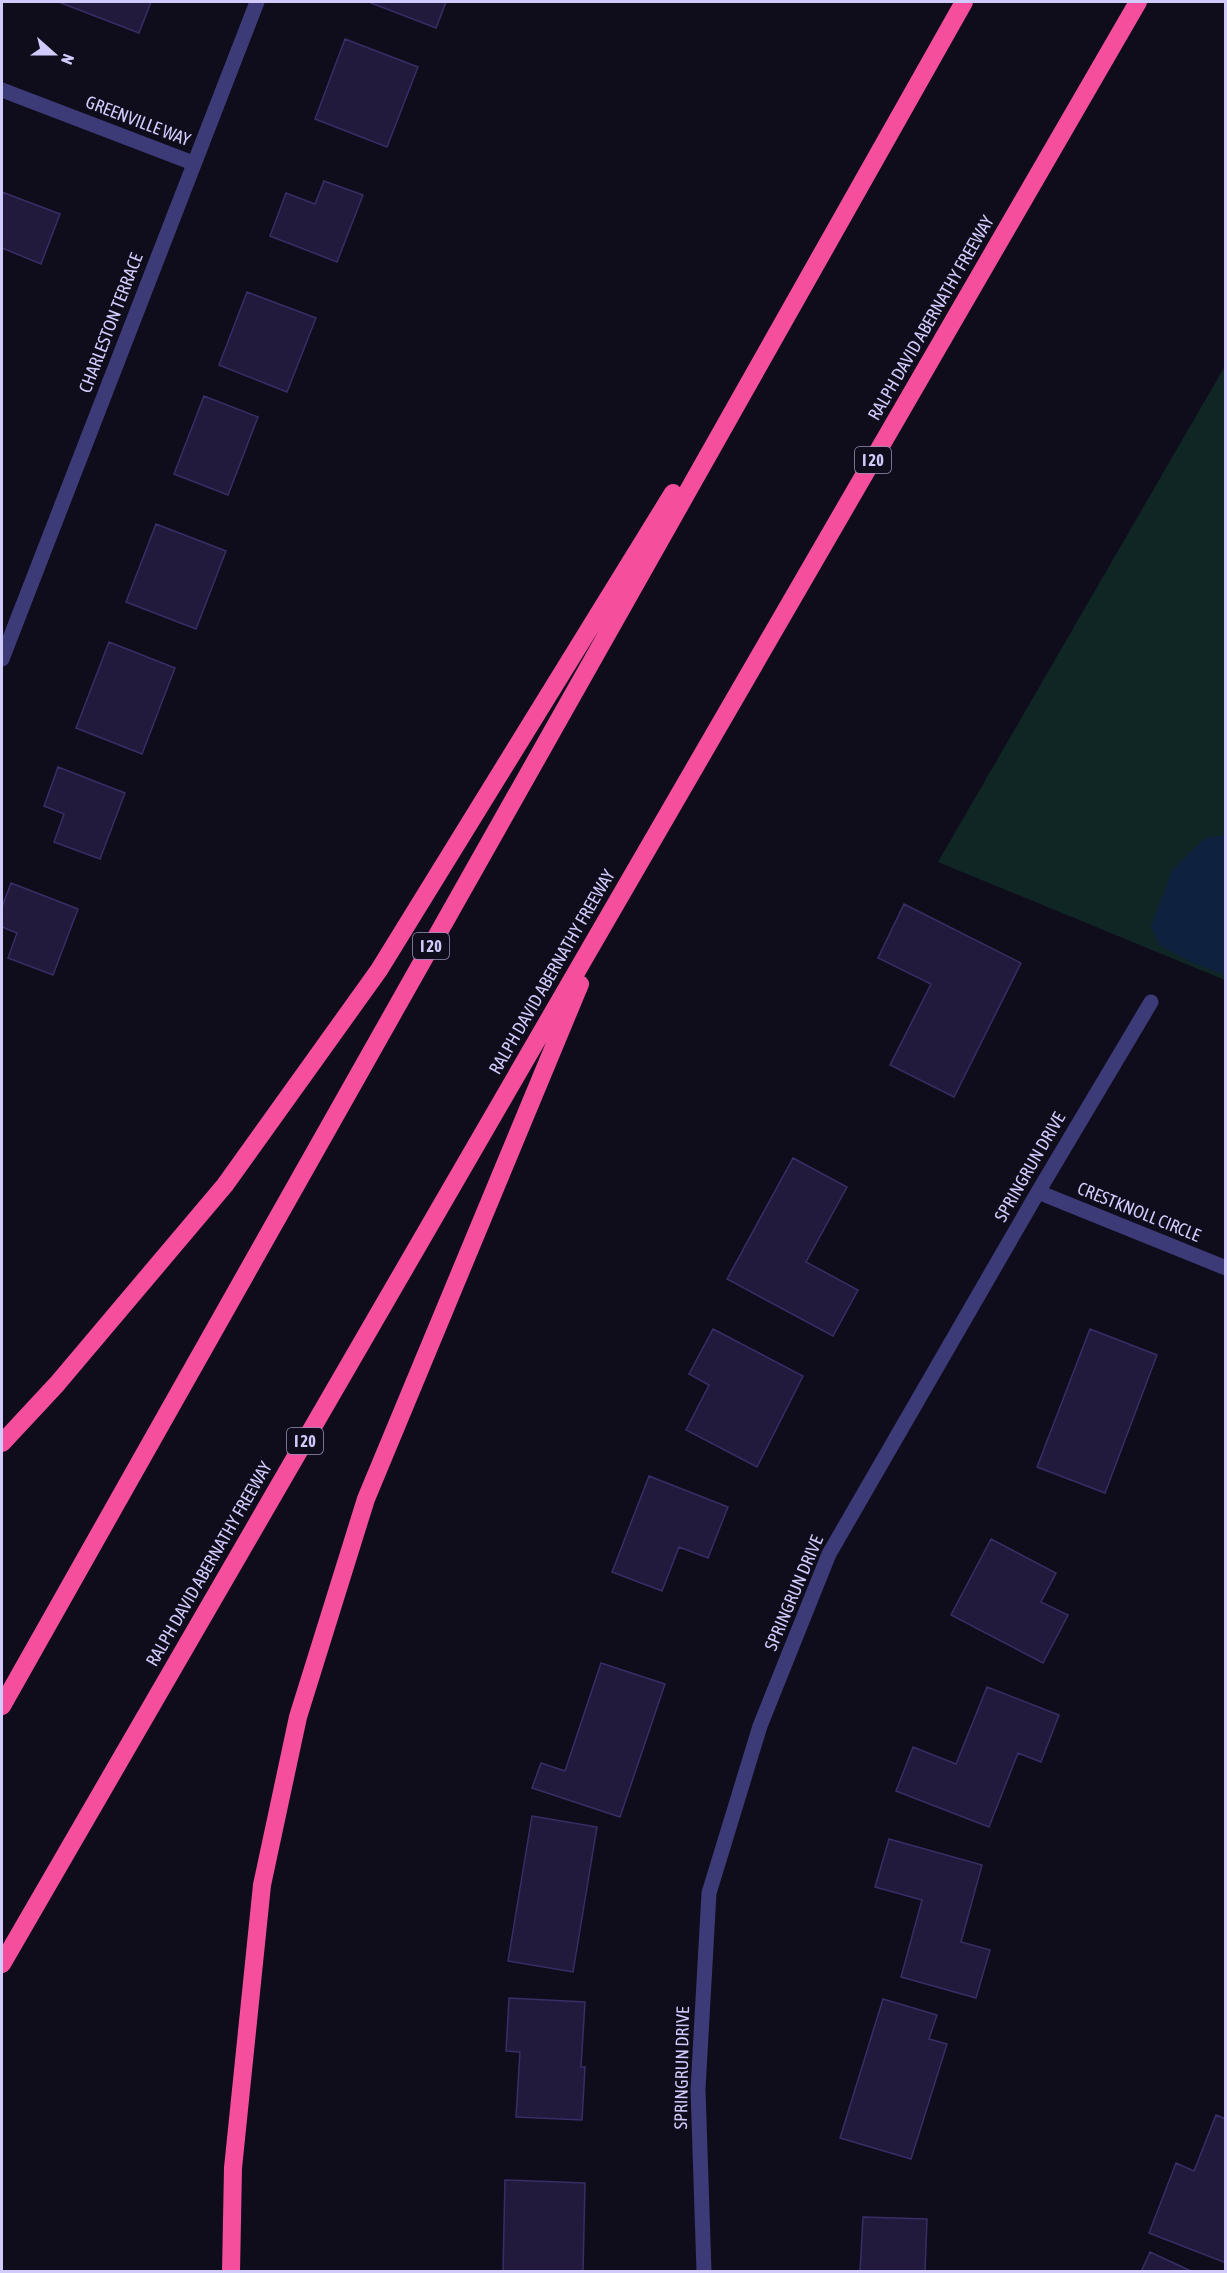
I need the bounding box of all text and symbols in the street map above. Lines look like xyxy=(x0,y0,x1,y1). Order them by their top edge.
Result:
north arrow xyxy=(24,24,84,84)
text: N xyxy=(58,52,78,67)
street label: GREENVILLE WAY xyxy=(83,91,194,150)
street label: RALPH DAVID ABERNATHY FREEWAY xyxy=(863,212,998,424)
street label: CHARLESTON TERRACE xyxy=(74,250,147,396)
road number: I 20 xyxy=(855,447,891,473)
street label: RALPH DAVID ABERNATHY FREEWAY xyxy=(484,866,619,1078)
road number: I 20 xyxy=(413,933,449,959)
street label: SPRINGRUN DRIVE xyxy=(990,1108,1070,1225)
street label: CRESTKNOLL CIRCLE xyxy=(1075,1177,1204,1246)
road number: I 20 xyxy=(287,1428,323,1454)
street label: RALPH DAVID ABERNATHY FREEWAY xyxy=(141,1458,276,1670)
street label: SPRINGRUN DRIVE xyxy=(760,1532,827,1654)
street label: SPRINGRUN DRIVE xyxy=(670,2006,693,2130)

